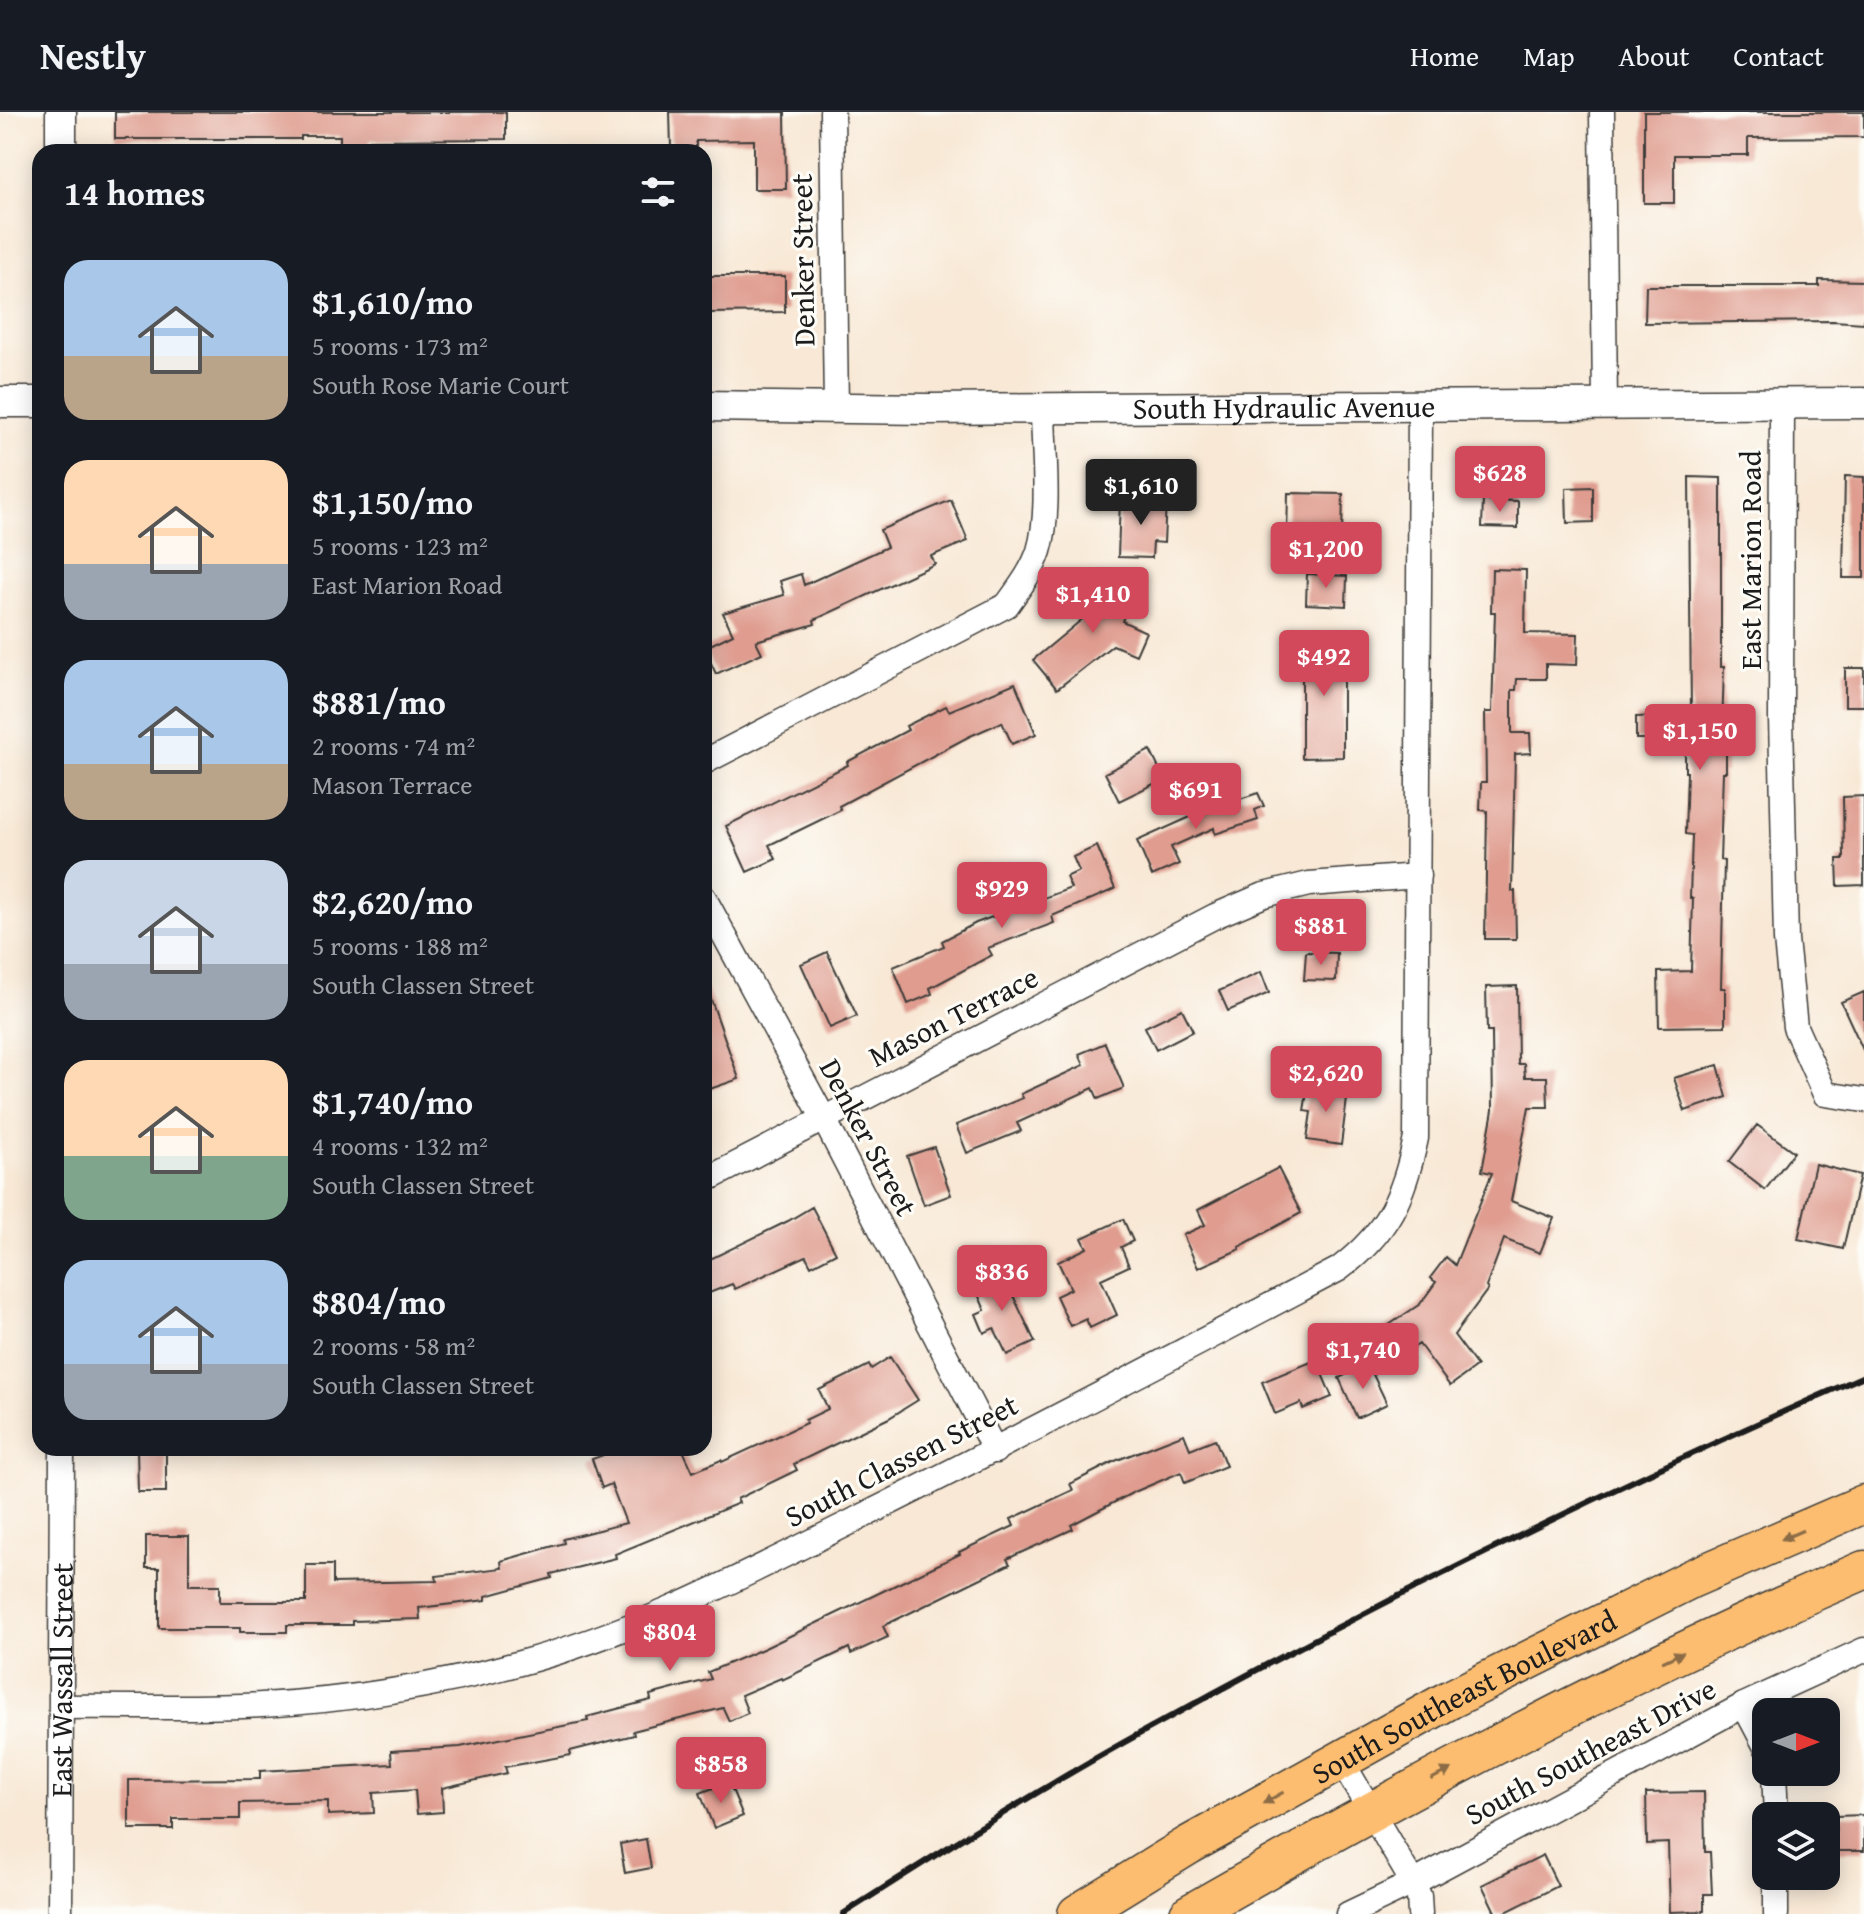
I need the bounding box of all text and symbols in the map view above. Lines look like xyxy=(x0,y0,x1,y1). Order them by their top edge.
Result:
text: Nestly xyxy=(40,27,146,83)
text: Home xyxy=(1410,35,1479,76)
text: Map xyxy=(1523,35,1575,76)
text: About xyxy=(1619,35,1689,76)
text: Contact xyxy=(1733,35,1824,76)
text: 14 homes xyxy=(64,168,205,217)
icon: filters xyxy=(636,170,680,214)
street label: Denker Street xyxy=(778,173,826,347)
text: $1,610/mo xyxy=(312,277,473,326)
icon: home xyxy=(128,292,224,388)
text: 5 rooms · 173 m² xyxy=(312,326,488,365)
text: South Rose Marie Court xyxy=(312,365,569,404)
street label: South Hydraulic Avenue xyxy=(1132,384,1435,430)
pin: $628 xyxy=(1453,446,1547,514)
street label: East Marion Road xyxy=(1728,450,1772,670)
text: $628 xyxy=(1473,452,1527,491)
pin: $1,610 xyxy=(1076,459,1206,527)
text: $1,610 xyxy=(1104,465,1178,504)
text: $1,150/mo xyxy=(312,477,473,526)
icon: home xyxy=(128,492,224,588)
pin: $1,200 xyxy=(1261,522,1391,590)
text: 5 rooms · 123 m² xyxy=(312,526,488,565)
text: $1,200 xyxy=(1289,528,1363,567)
text: East Marion Road xyxy=(312,565,502,604)
pin: $1,410 xyxy=(1028,567,1158,635)
text: $1,410 xyxy=(1056,573,1130,612)
pin: $492 xyxy=(1277,630,1371,698)
text: $492 xyxy=(1297,636,1351,675)
text: $881/mo xyxy=(312,677,446,726)
icon: home xyxy=(128,692,224,788)
pin: $1,150 xyxy=(1635,704,1765,772)
text: $1,150 xyxy=(1663,710,1737,749)
text: 2 rooms · 74 m² xyxy=(312,726,475,765)
pin: $691 xyxy=(1149,763,1243,831)
text: Mason Terrace xyxy=(312,765,472,804)
text: $691 xyxy=(1169,769,1223,808)
pin: $929 xyxy=(955,862,1049,930)
text: $929 xyxy=(975,868,1029,907)
text: $2,620/mo xyxy=(312,877,473,926)
icon: home xyxy=(128,892,224,988)
pin: $881 xyxy=(1274,899,1368,967)
text: $881 xyxy=(1294,905,1348,944)
text: 5 rooms · 188 m² xyxy=(312,926,488,965)
street label: Mason Terrace xyxy=(861,954,1045,1078)
text: South Classen Street xyxy=(312,965,534,1004)
pin: $2,620 xyxy=(1261,1046,1391,1114)
street label: Denker Street xyxy=(809,1050,929,1224)
text: $2,620 xyxy=(1289,1052,1363,1091)
text: $1,740/mo xyxy=(312,1077,473,1126)
icon: home xyxy=(128,1092,224,1188)
text: 4 rooms · 132 m² xyxy=(312,1126,488,1165)
text: South Classen Street xyxy=(312,1165,534,1204)
pin: $836 xyxy=(955,1245,1049,1313)
text: $836 xyxy=(975,1251,1029,1290)
text: $804/mo xyxy=(312,1277,446,1326)
icon: home xyxy=(128,1292,224,1388)
pin: $1,740 xyxy=(1298,1323,1428,1391)
text: 2 rooms · 58 m² xyxy=(312,1326,475,1365)
text: $1,740 xyxy=(1326,1329,1400,1368)
text: South Classen Street xyxy=(312,1365,534,1404)
street label: South Classen Street xyxy=(777,1382,1026,1538)
one-way arrow xyxy=(1781,1528,1804,1541)
street label: East Wassall Street xyxy=(39,1562,84,1797)
street label: South Southeast Boulevard xyxy=(1303,1598,1624,1795)
pin: $804 xyxy=(623,1605,717,1673)
text: $804 xyxy=(643,1611,697,1650)
one-way arrow xyxy=(1662,1650,1685,1664)
street label: South Southeast Drive xyxy=(1457,1666,1723,1836)
north arrow xyxy=(1752,1698,1840,1786)
map controls xyxy=(1752,1698,1840,1890)
pin: $858 xyxy=(674,1737,768,1805)
text: $858 xyxy=(694,1743,748,1782)
one-way arrow xyxy=(1430,1768,1453,1781)
one-way arrow xyxy=(1262,1791,1284,1805)
button: layers xyxy=(1752,1802,1840,1890)

